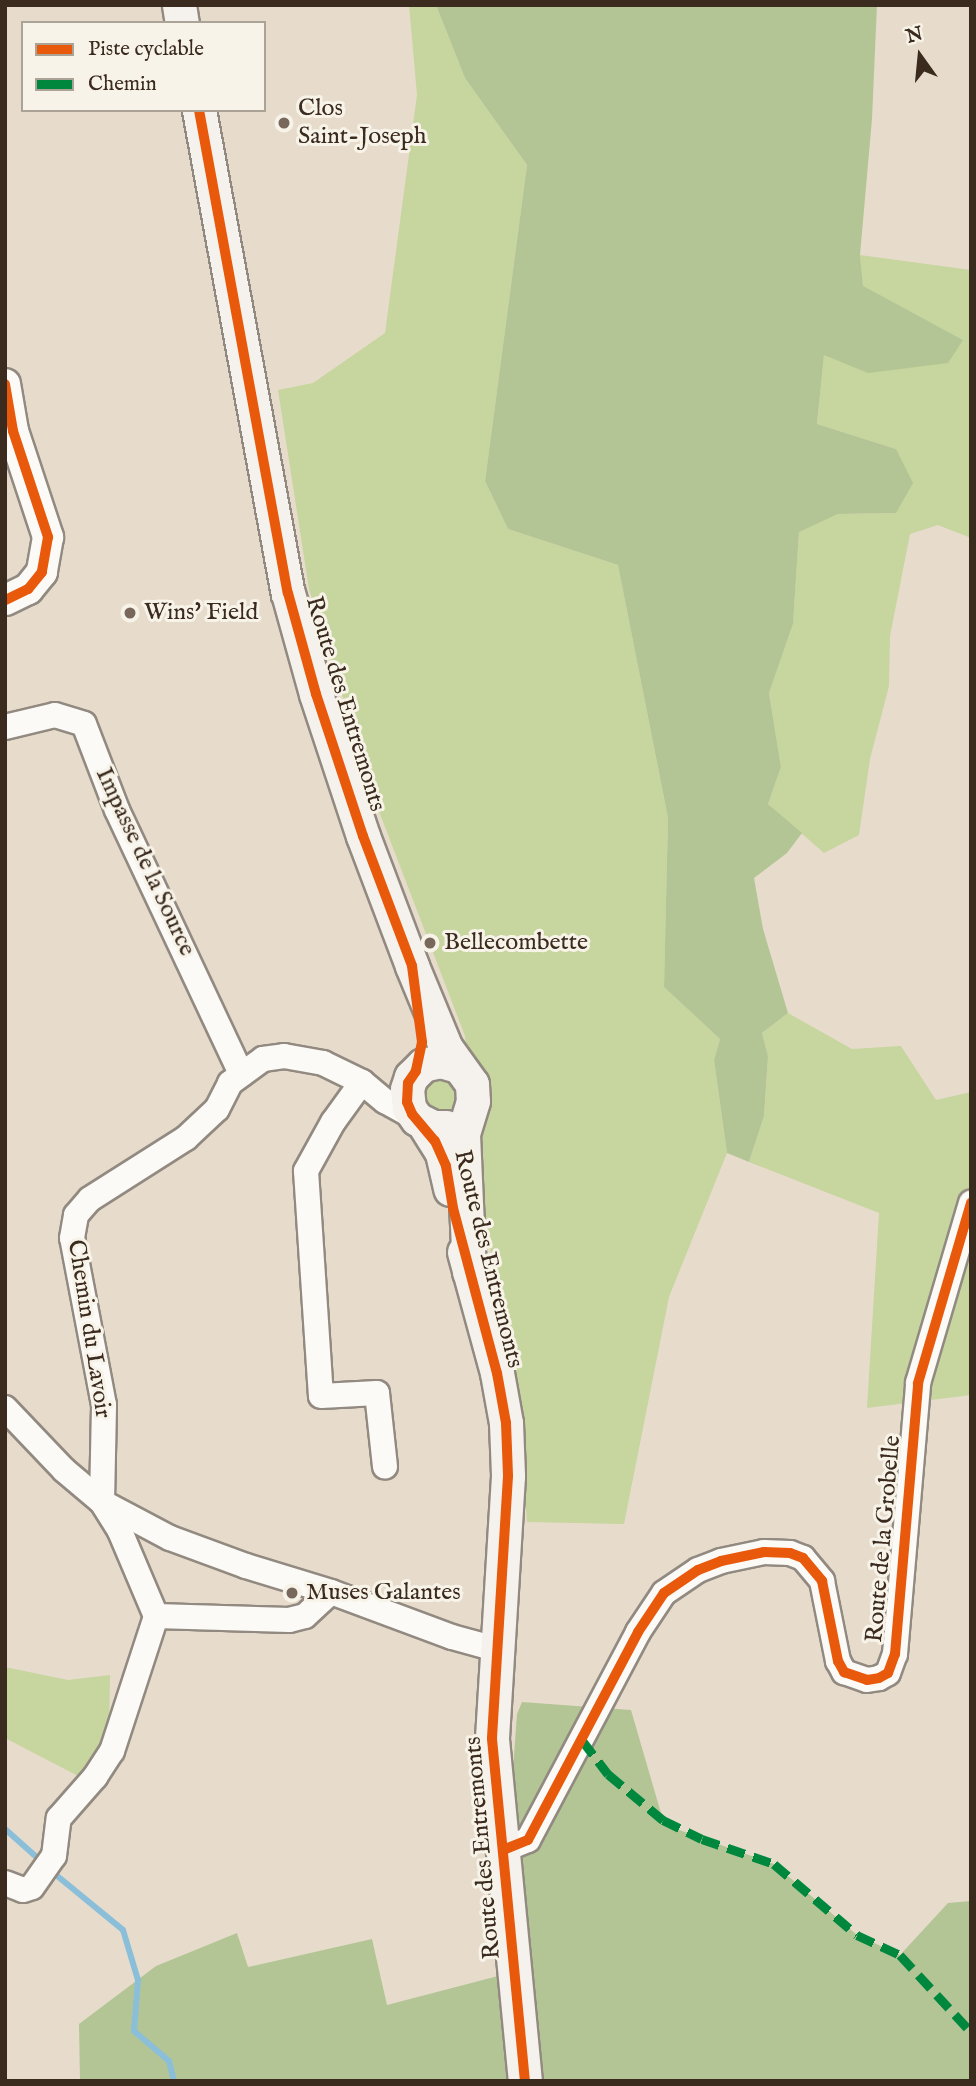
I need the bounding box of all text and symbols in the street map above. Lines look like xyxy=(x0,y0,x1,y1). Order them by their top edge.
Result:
legend xyxy=(21,21,266,112)
north arrow xyxy=(885,21,955,91)
text: N xyxy=(904,22,926,49)
text: Piste cyclable xyxy=(88,36,204,63)
text: Chemin xyxy=(88,71,157,98)
place label: Clos Saint-Joseph xyxy=(298,95,426,151)
marker: Clos Saint-Joseph xyxy=(276,115,292,131)
street label: Route des Entremonts xyxy=(299,593,391,815)
place label: Wins' Field xyxy=(144,599,258,627)
marker: Wins' Field xyxy=(122,605,138,621)
street label: Impasse de la Source xyxy=(89,763,201,961)
place label: Bellecombette xyxy=(444,929,588,957)
marker: Bellecombette xyxy=(422,935,438,951)
street label: Route des Entremonts xyxy=(447,1147,529,1371)
street label: Chemin du Lavoir xyxy=(61,1238,117,1420)
street label: Route de la Grobelle xyxy=(861,1434,907,1644)
place label: Muses Galantes xyxy=(306,1579,461,1607)
marker: Muses Galantes xyxy=(284,1585,300,1601)
street label: Route des Entremonts xyxy=(459,1735,507,1961)

